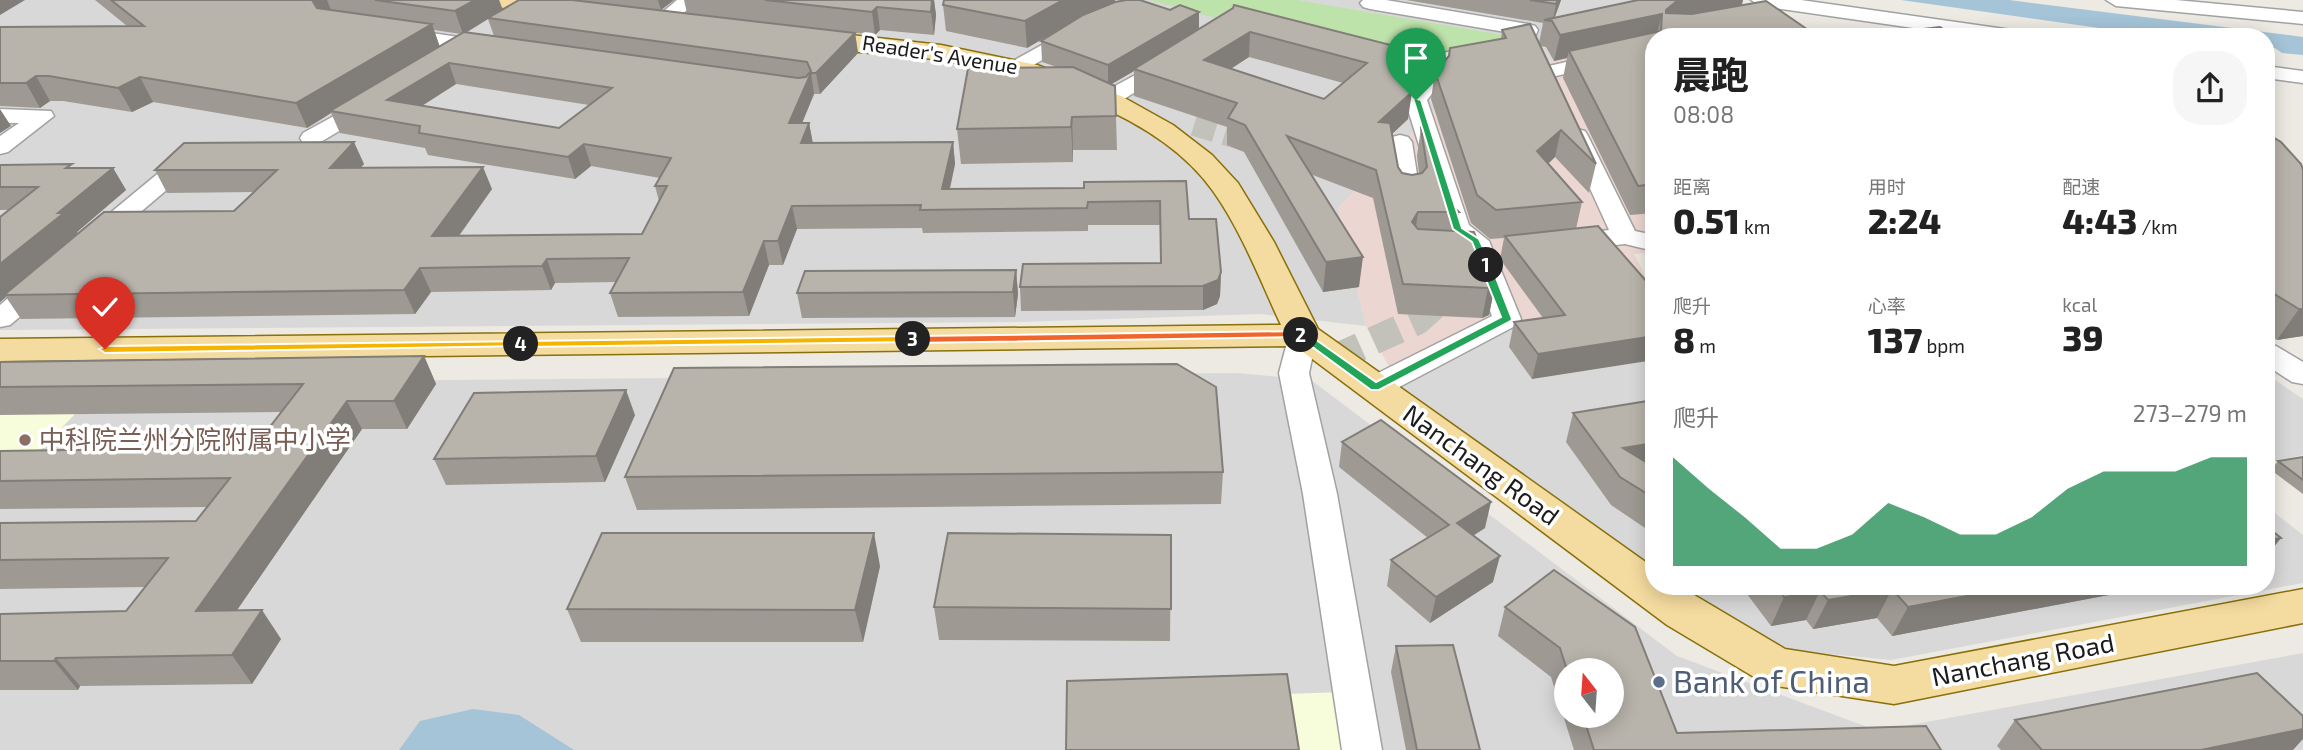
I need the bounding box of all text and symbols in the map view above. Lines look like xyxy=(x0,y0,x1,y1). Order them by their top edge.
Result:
pin xyxy=(1386,28,1446,100)
street label: Reader's Avenue xyxy=(861,29,1020,78)
icon: arrive xyxy=(1397,39,1435,77)
text: 晨跑 xyxy=(1673,51,1749,97)
button: share xyxy=(2173,51,2247,125)
text: 08:08 xyxy=(1673,100,1734,128)
text: 距离 xyxy=(1673,175,1711,198)
text: 用时 xyxy=(1868,175,1906,198)
text: 配速 xyxy=(2062,175,2100,198)
text: 0.51 xyxy=(1673,199,1740,241)
text: 2:24 xyxy=(1868,199,1941,241)
text: 4:43 xyxy=(2062,199,2137,241)
text: km xyxy=(1740,215,1770,238)
text: /km xyxy=(2137,215,2178,238)
pin: 1 xyxy=(1468,247,1504,282)
text: 1 xyxy=(1481,253,1490,276)
pin xyxy=(75,277,135,349)
icon: check xyxy=(86,288,124,326)
text: kcal xyxy=(2062,293,2097,316)
text: 爬升 xyxy=(1673,294,1711,317)
text: 心率 xyxy=(1868,294,1906,317)
text: 39 xyxy=(2062,316,2103,358)
pin: 2 xyxy=(1284,318,1318,352)
text: 8 xyxy=(1673,318,1695,360)
text: 137 xyxy=(1868,318,1922,360)
pin: 3 xyxy=(895,322,930,356)
text: 2 xyxy=(1295,323,1306,346)
pin: 4 xyxy=(504,326,538,362)
text: 3 xyxy=(907,327,918,350)
text: 4 xyxy=(514,332,527,355)
text: m xyxy=(1695,334,1716,357)
text: bpm xyxy=(1922,334,1965,357)
street label: Nanchang Road xyxy=(1398,397,1566,531)
text: 273–279 m xyxy=(2133,399,2247,427)
text: 爬升 xyxy=(1673,403,1719,431)
place label: 中科院兰州分院附属中小学 xyxy=(39,423,351,454)
marker: 中科院兰州分院附属中小学 xyxy=(17,432,33,448)
street label: Nanchang Road xyxy=(1929,626,2117,691)
north arrow xyxy=(1554,658,1624,728)
map controls xyxy=(1554,658,1624,728)
place label: Bank of China xyxy=(1673,661,1870,699)
marker: Bank of China xyxy=(1651,674,1667,690)

